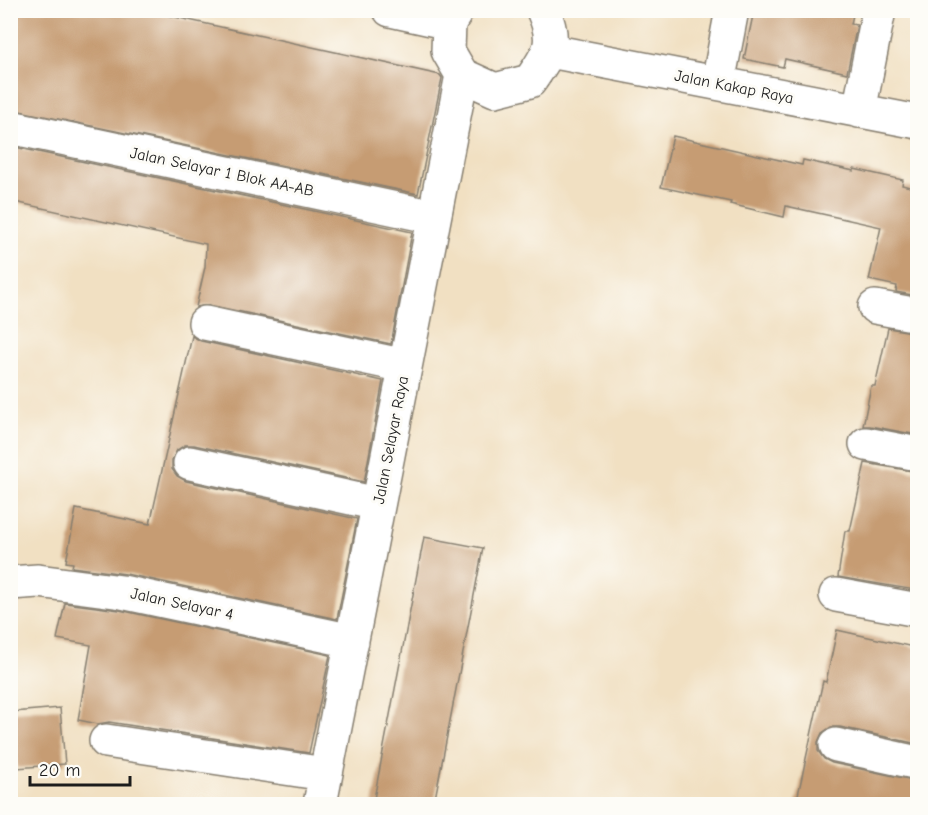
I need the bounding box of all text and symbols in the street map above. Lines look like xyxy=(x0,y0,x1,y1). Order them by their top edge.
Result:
street label: Jalan Kakap Raya xyxy=(673,67,795,107)
street label: Jalan Selayar 1 Blok AA-AB xyxy=(128,144,316,200)
street label: Jalan Selayar Raya xyxy=(370,375,412,505)
street label: Jalan Selayar 4 xyxy=(129,584,235,624)
scale bar xyxy=(30,749,130,787)
text: 20 m xyxy=(39,760,80,781)

